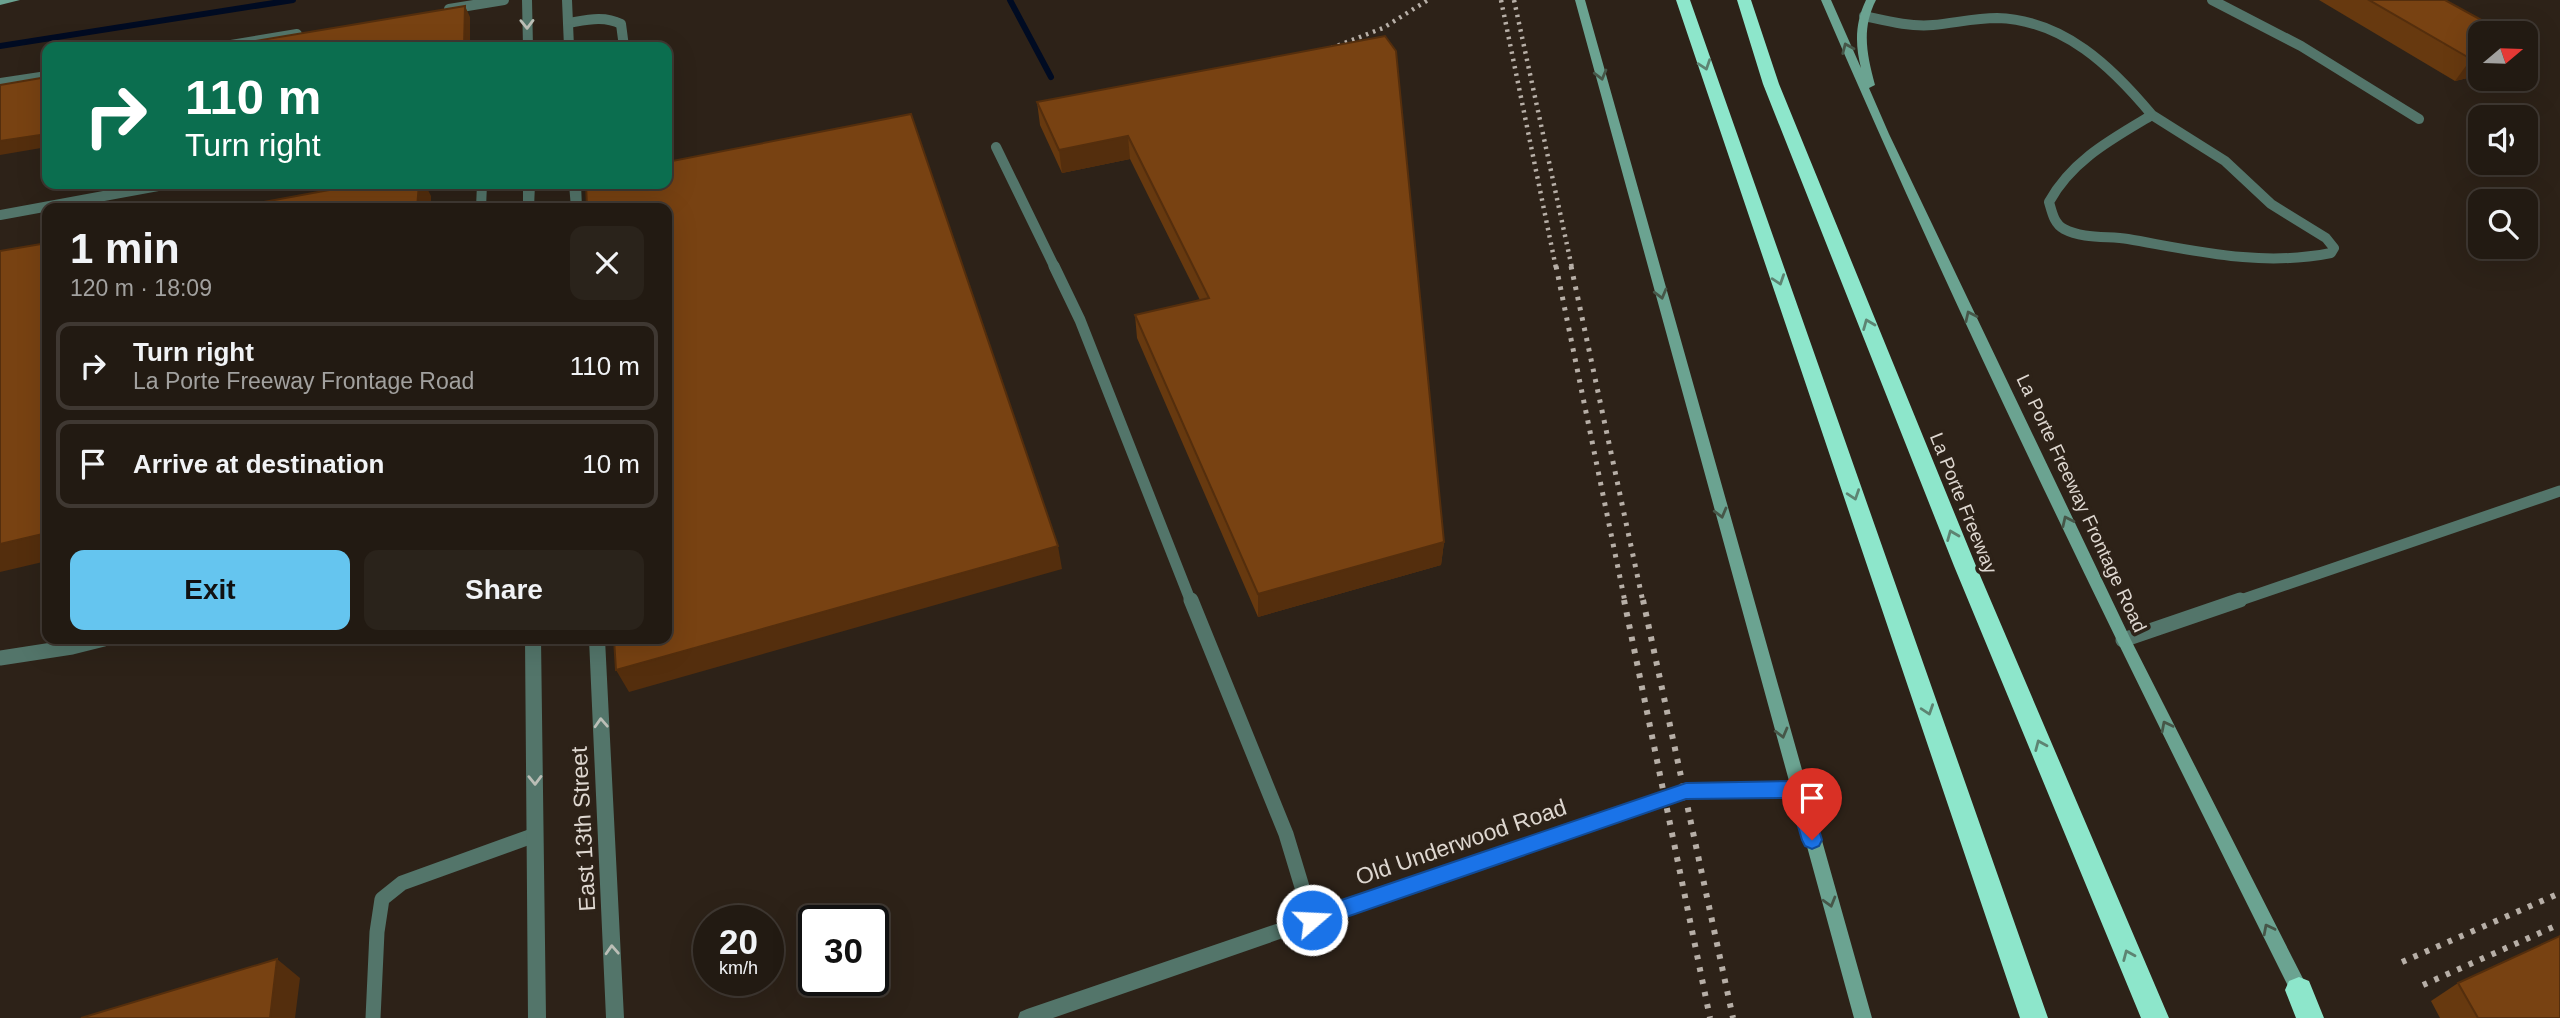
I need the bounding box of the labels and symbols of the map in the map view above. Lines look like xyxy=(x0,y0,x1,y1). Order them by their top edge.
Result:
one-way arrow xyxy=(520,18,535,29)
north arrow xyxy=(2468,21,2538,91)
one-way arrow xyxy=(1841,43,1855,56)
one-way arrow xyxy=(1697,58,1711,70)
one-way arrow xyxy=(1592,68,1607,80)
one-way arrow xyxy=(1771,273,1785,285)
one-way arrow xyxy=(1653,288,1667,300)
one-way arrow xyxy=(1964,311,1978,323)
one-way arrow xyxy=(1862,319,1876,331)
street label: La Porte Freeway Frontage Road xyxy=(2012,371,2151,635)
street label: La Porte Freeway xyxy=(1926,430,2002,577)
one-way arrow xyxy=(1846,488,1860,500)
one-way arrow xyxy=(1713,507,1728,519)
one-way arrow xyxy=(2061,516,2075,529)
one-way arrow xyxy=(1947,530,1961,542)
one-way arrow xyxy=(1920,703,1934,715)
one-way arrow xyxy=(594,717,609,728)
one-way arrow xyxy=(2161,721,2175,733)
one-way arrow xyxy=(1774,726,1788,738)
one-way arrow xyxy=(2034,740,2048,753)
street label: East 13th Street xyxy=(566,745,600,912)
pin xyxy=(1782,768,1842,840)
one-way arrow xyxy=(527,776,543,786)
street label: Old Underwood Road xyxy=(1352,794,1570,890)
position arrow xyxy=(1275,883,1349,957)
one-way arrow xyxy=(1821,896,1836,908)
speed limit sign: 30 xyxy=(798,905,889,996)
one-way arrow xyxy=(2263,924,2277,936)
one-way arrow xyxy=(604,944,619,955)
one-way arrow xyxy=(2123,950,2137,962)

